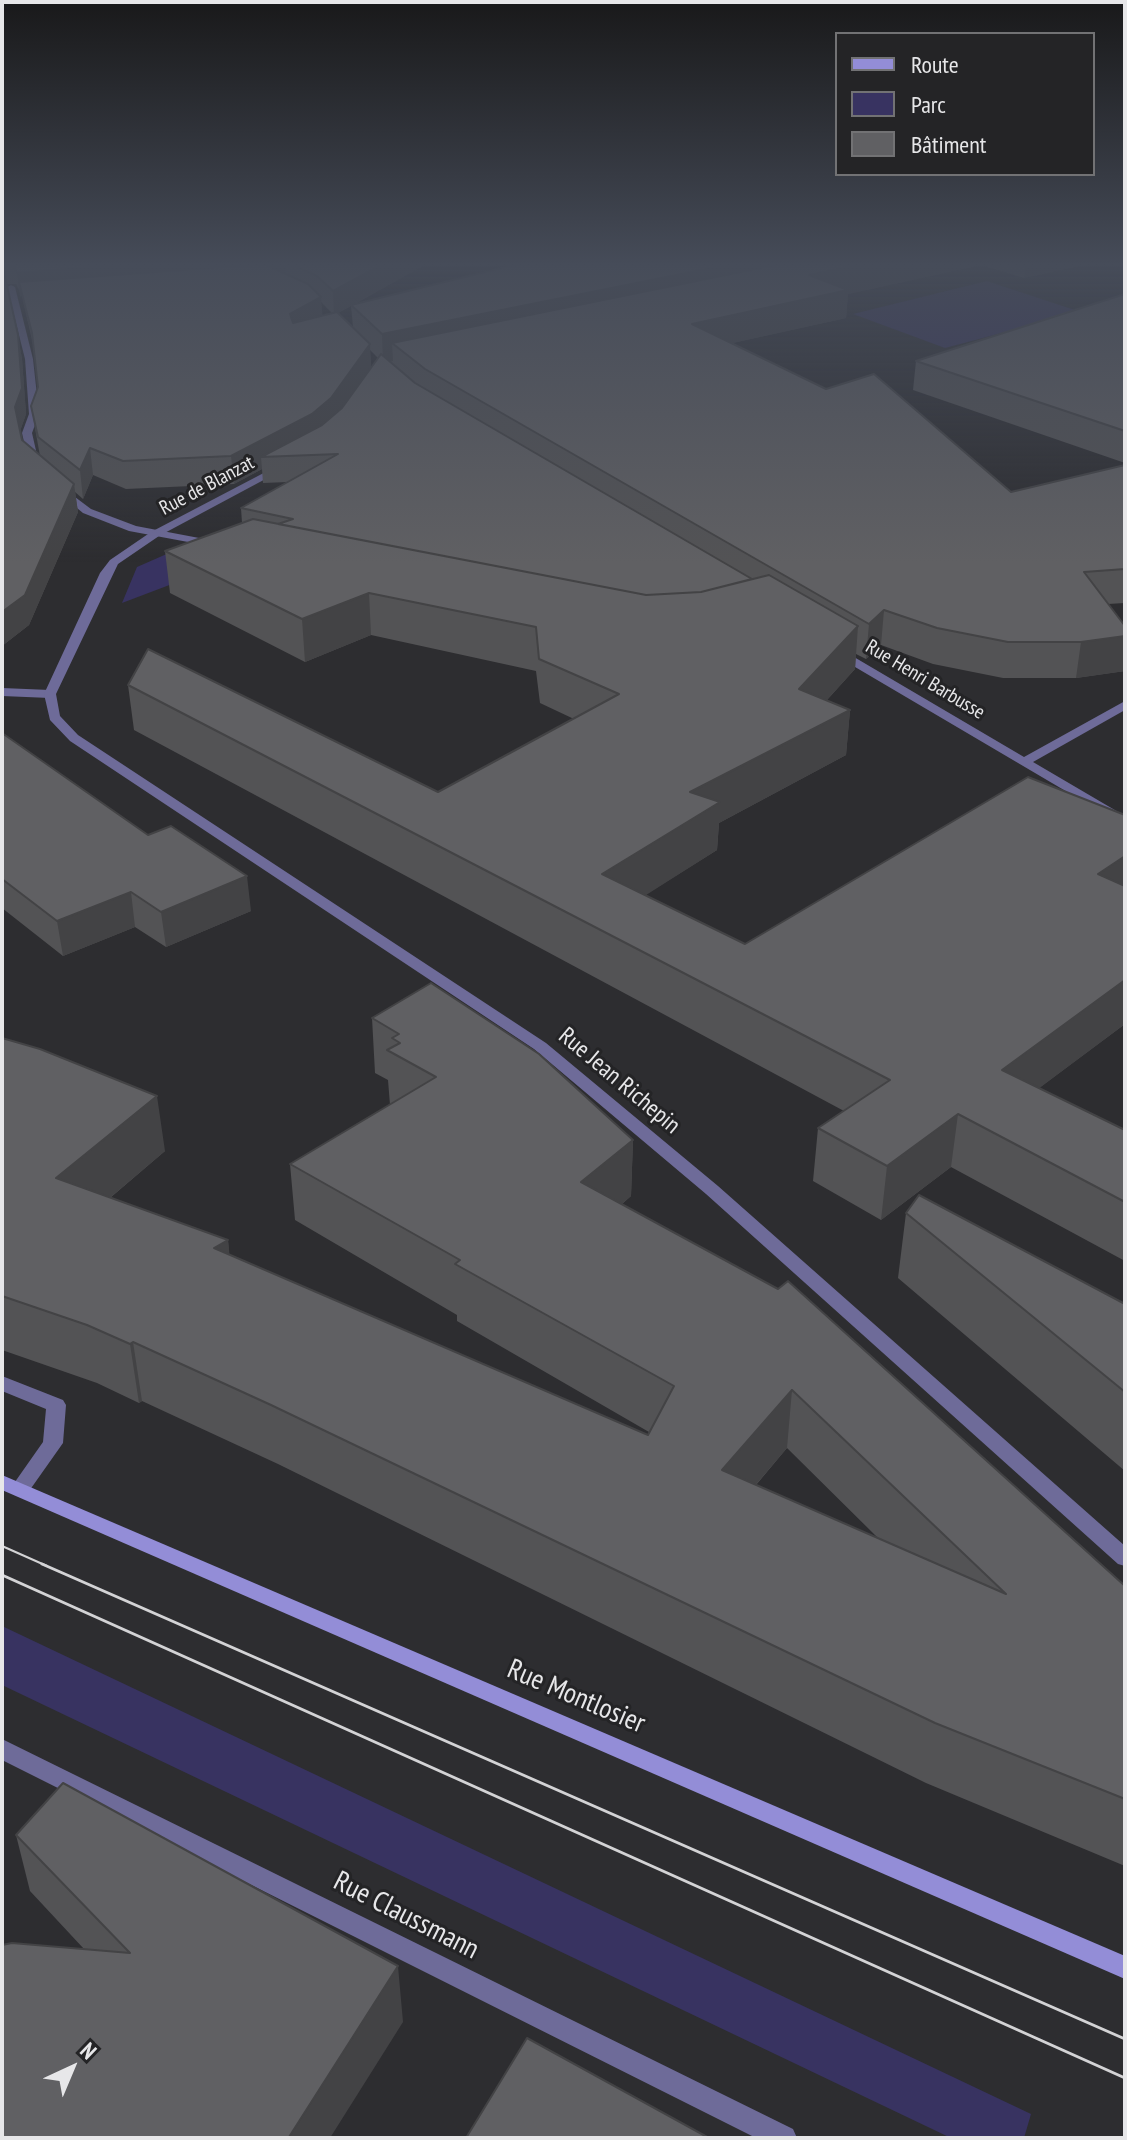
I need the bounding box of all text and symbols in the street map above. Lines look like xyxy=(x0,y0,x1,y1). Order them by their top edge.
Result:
legend xyxy=(835,32,1095,176)
text: Route xyxy=(911,49,959,80)
text: Parc xyxy=(911,89,946,120)
text: Bâtiment xyxy=(911,129,986,160)
street label: Rue de Blanzat xyxy=(156,451,258,521)
street label: Rue Henri Barbusse xyxy=(861,635,989,725)
street label: Rue Jean Richepin xyxy=(552,1022,686,1140)
street label: Rue Montlosier xyxy=(502,1653,650,1741)
street label: Rue Claussmann xyxy=(328,1865,484,1967)
north arrow xyxy=(32,2028,112,2108)
text: N xyxy=(75,2037,103,2065)

